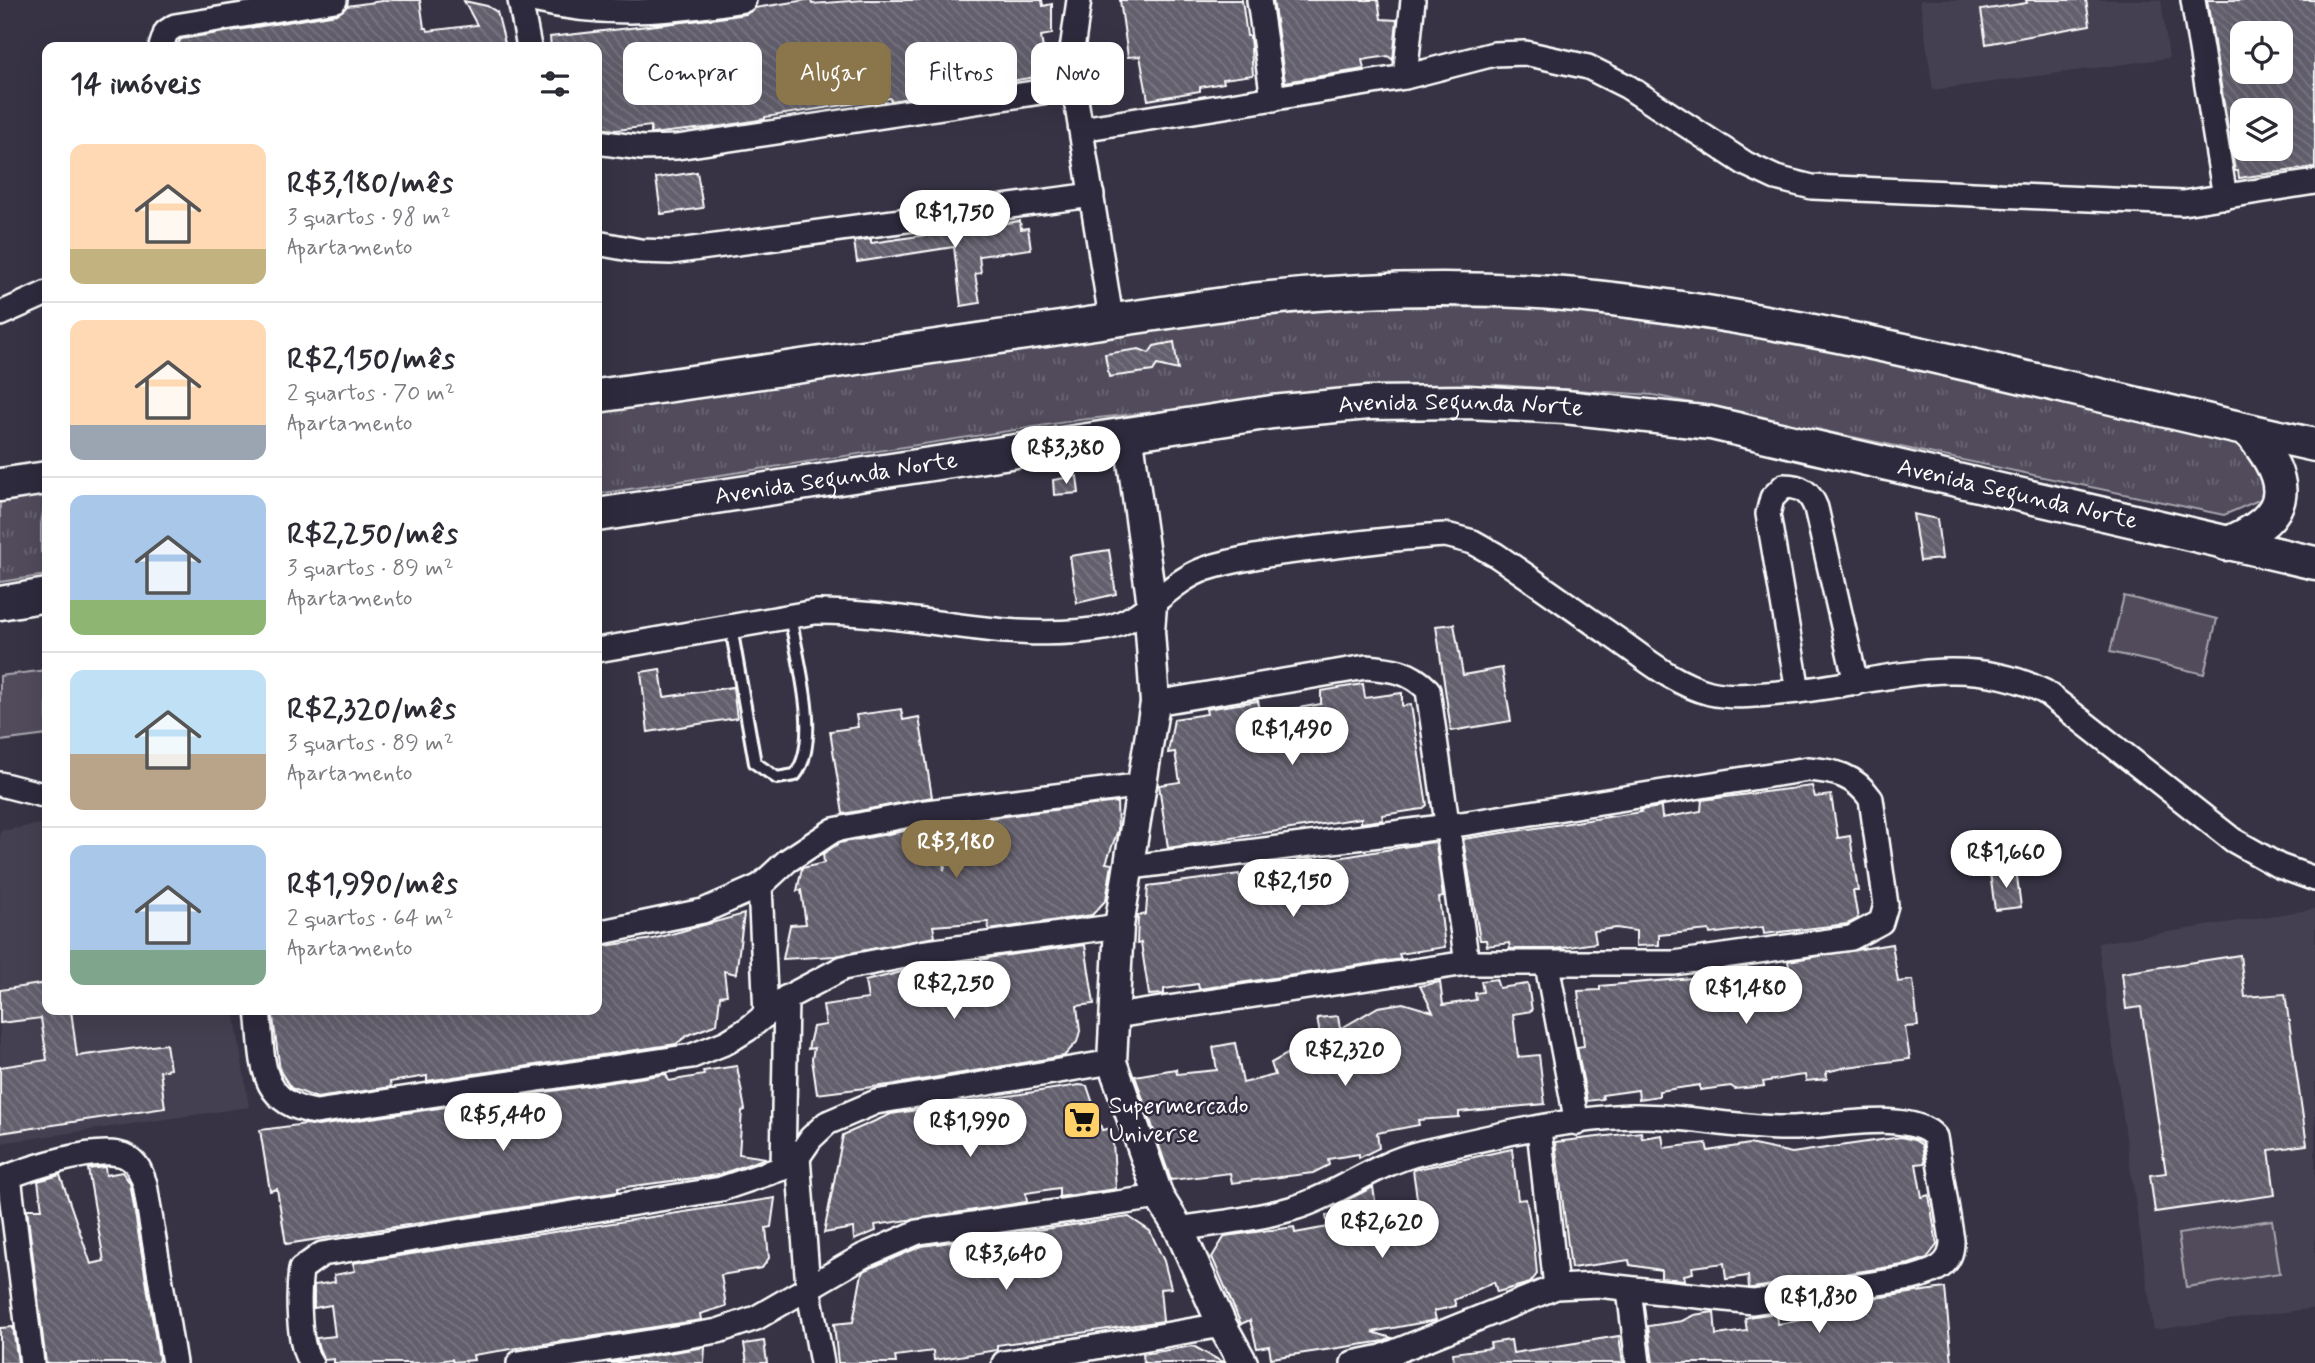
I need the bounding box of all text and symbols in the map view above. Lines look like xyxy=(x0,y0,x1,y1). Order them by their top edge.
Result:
map controls xyxy=(2230,21,2293,161)
button: locate xyxy=(2230,21,2293,84)
chip: Comprar xyxy=(623,42,762,105)
chip: Alugar xyxy=(776,42,891,105)
chip: Filtros xyxy=(905,42,1017,105)
chip: Novo xyxy=(1031,42,1124,105)
text: 14 imóveis xyxy=(70,65,201,104)
icon: filters xyxy=(536,65,574,103)
button: layers xyxy=(2230,98,2293,161)
text: R$3,180/mês xyxy=(287,164,453,203)
icon: home xyxy=(126,172,210,256)
pin: R$1,750 xyxy=(890,190,1020,250)
text: R$1,750 xyxy=(915,198,995,228)
text: 3 quartos · 98 m² xyxy=(287,203,451,233)
text: Apartamento xyxy=(287,233,413,263)
text: R$2,150/mês xyxy=(287,340,455,379)
icon: home xyxy=(126,348,210,432)
text: 2 quartos · 70 m² xyxy=(287,379,455,409)
street label: Avenida Segunda Norte xyxy=(1337,386,1585,424)
text: Apartamento xyxy=(287,409,413,439)
pin: R$3,380 xyxy=(1001,426,1131,486)
text: R$3,380 xyxy=(1027,434,1105,464)
street label: Avenida Segunda Norte xyxy=(712,445,960,512)
street label: Avenida Segunda Norte xyxy=(1894,451,2141,537)
text: R$2,250/mês xyxy=(287,515,458,554)
icon: home xyxy=(126,523,210,607)
text: 3 quartos · 89 m² xyxy=(287,554,454,584)
text: Apartamento xyxy=(287,584,413,614)
text: R$2,320/mês xyxy=(287,690,456,729)
icon: home xyxy=(126,698,210,782)
pin: R$1,490 xyxy=(1227,708,1357,767)
text: R$1,490 xyxy=(1251,715,1333,745)
text: 3 quartos · 89 m² xyxy=(287,729,454,759)
text: Apartamento xyxy=(287,759,413,789)
pin: R$3,180 xyxy=(891,820,1021,880)
text: R$3,180 xyxy=(917,828,995,858)
pin: R$1,660 xyxy=(1941,830,2071,890)
text: R$1,660 xyxy=(1967,838,2045,868)
pin: R$2,150 xyxy=(1228,860,1358,919)
text: R$1,990/mês xyxy=(287,865,458,904)
text: R$2,150 xyxy=(1254,867,1332,897)
icon: home xyxy=(126,873,210,957)
text: 2 quartos · 64 m² xyxy=(287,904,454,934)
text: Apartamento xyxy=(287,934,413,964)
pin: R$2,250 xyxy=(889,962,1019,1021)
pin: R$1,480 xyxy=(1681,967,1811,1026)
text: R$2,250 xyxy=(914,969,994,999)
text: R$1,480 xyxy=(1705,974,1787,1004)
pin: R$2,320 xyxy=(1280,1028,1410,1088)
text: R$2,320 xyxy=(1305,1036,1385,1066)
place label: Supermercado Universe xyxy=(1109,1091,1249,1150)
pin: R$5,440 xyxy=(438,1094,568,1153)
supermarket icon: Supermercado Universe xyxy=(1061,1099,1103,1141)
pin: R$1,990 xyxy=(905,1100,1035,1159)
text: R$5,440 xyxy=(460,1101,546,1131)
text: R$1,990 xyxy=(930,1107,1010,1137)
pin: R$2,620 xyxy=(1317,1200,1447,1260)
text: R$2,620 xyxy=(1341,1208,1423,1238)
pin: R$3,640 xyxy=(941,1232,1071,1292)
text: R$3,640 xyxy=(965,1240,1047,1270)
pin: R$1,830 xyxy=(1754,1276,1884,1335)
text: R$1,830 xyxy=(1780,1283,1858,1313)

